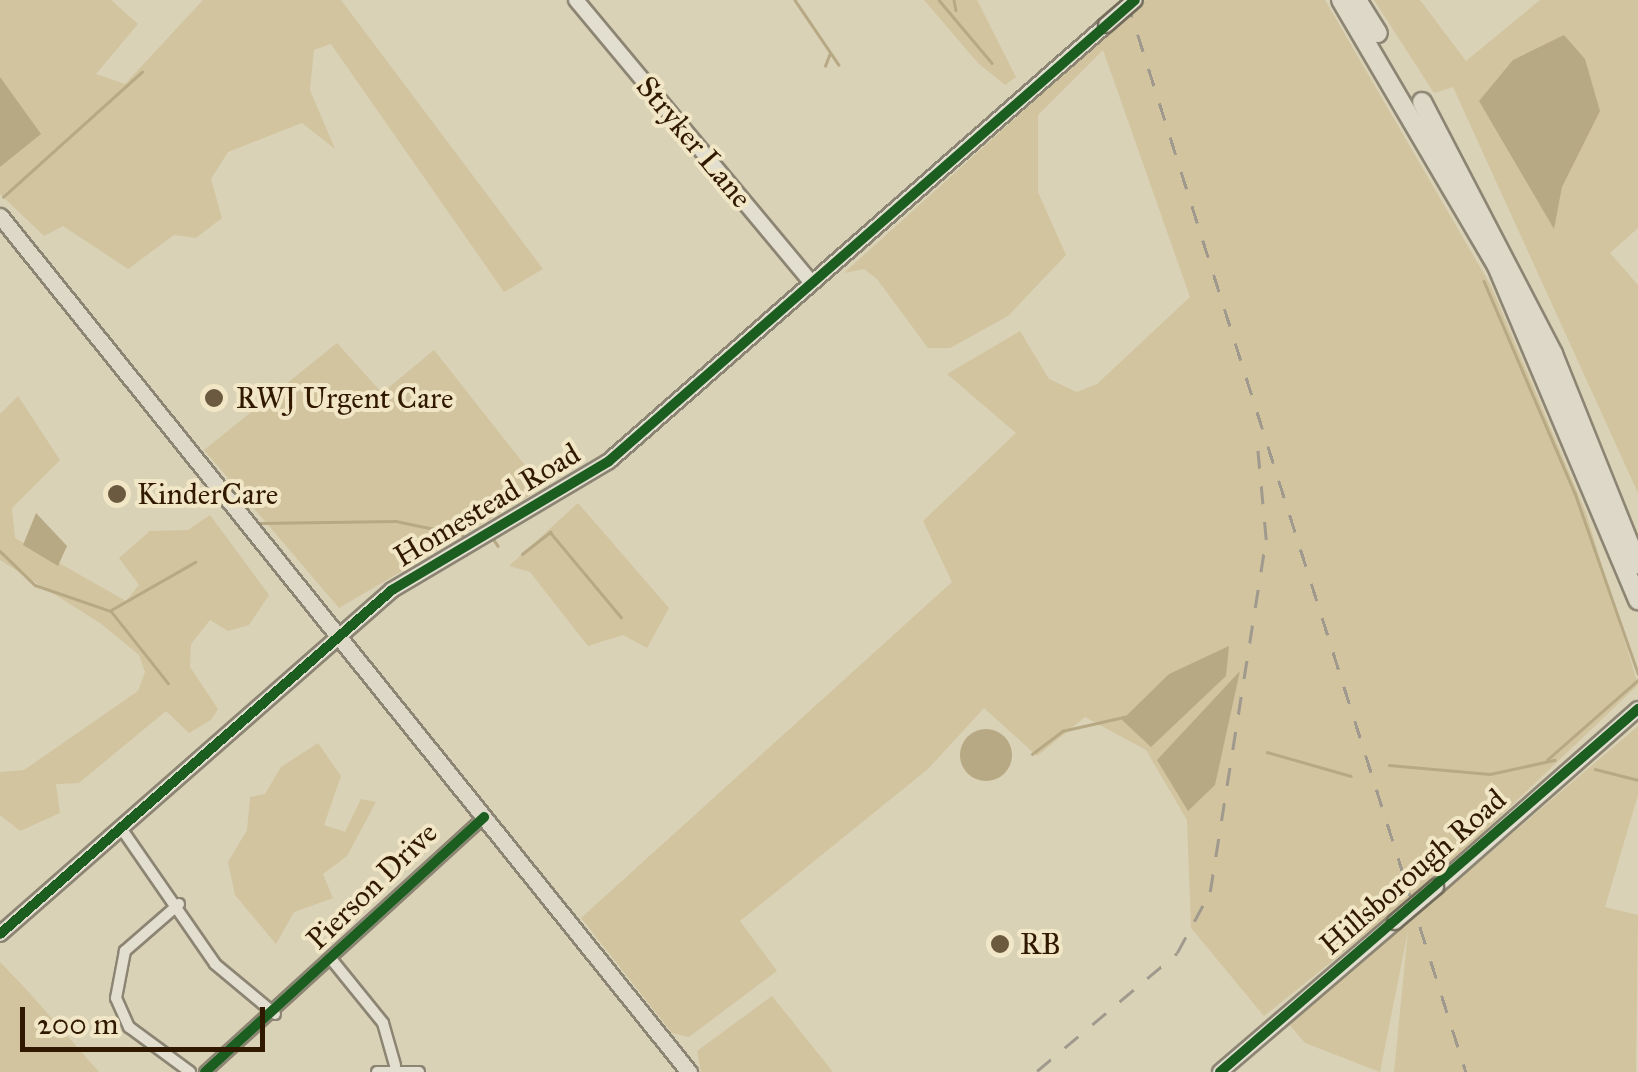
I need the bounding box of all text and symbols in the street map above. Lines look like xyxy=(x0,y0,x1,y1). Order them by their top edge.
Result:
street label: Stryker Lane xyxy=(629,69,759,215)
place label: RWJ Urgent Care xyxy=(236,380,454,416)
marker: RWJ Urgent Care xyxy=(201,385,227,411)
street label: Homestead Road xyxy=(387,435,587,575)
place label: KinderCare xyxy=(137,476,278,512)
marker: KinderCare xyxy=(106,483,128,505)
street label: Hillsborough Road xyxy=(1313,781,1513,963)
street label: Pierson Drive xyxy=(299,815,445,957)
place label: RB xyxy=(1020,926,1061,962)
marker: RB xyxy=(989,933,1011,955)
scale bar xyxy=(25,987,270,1049)
text: 200 m xyxy=(37,1006,118,1042)

